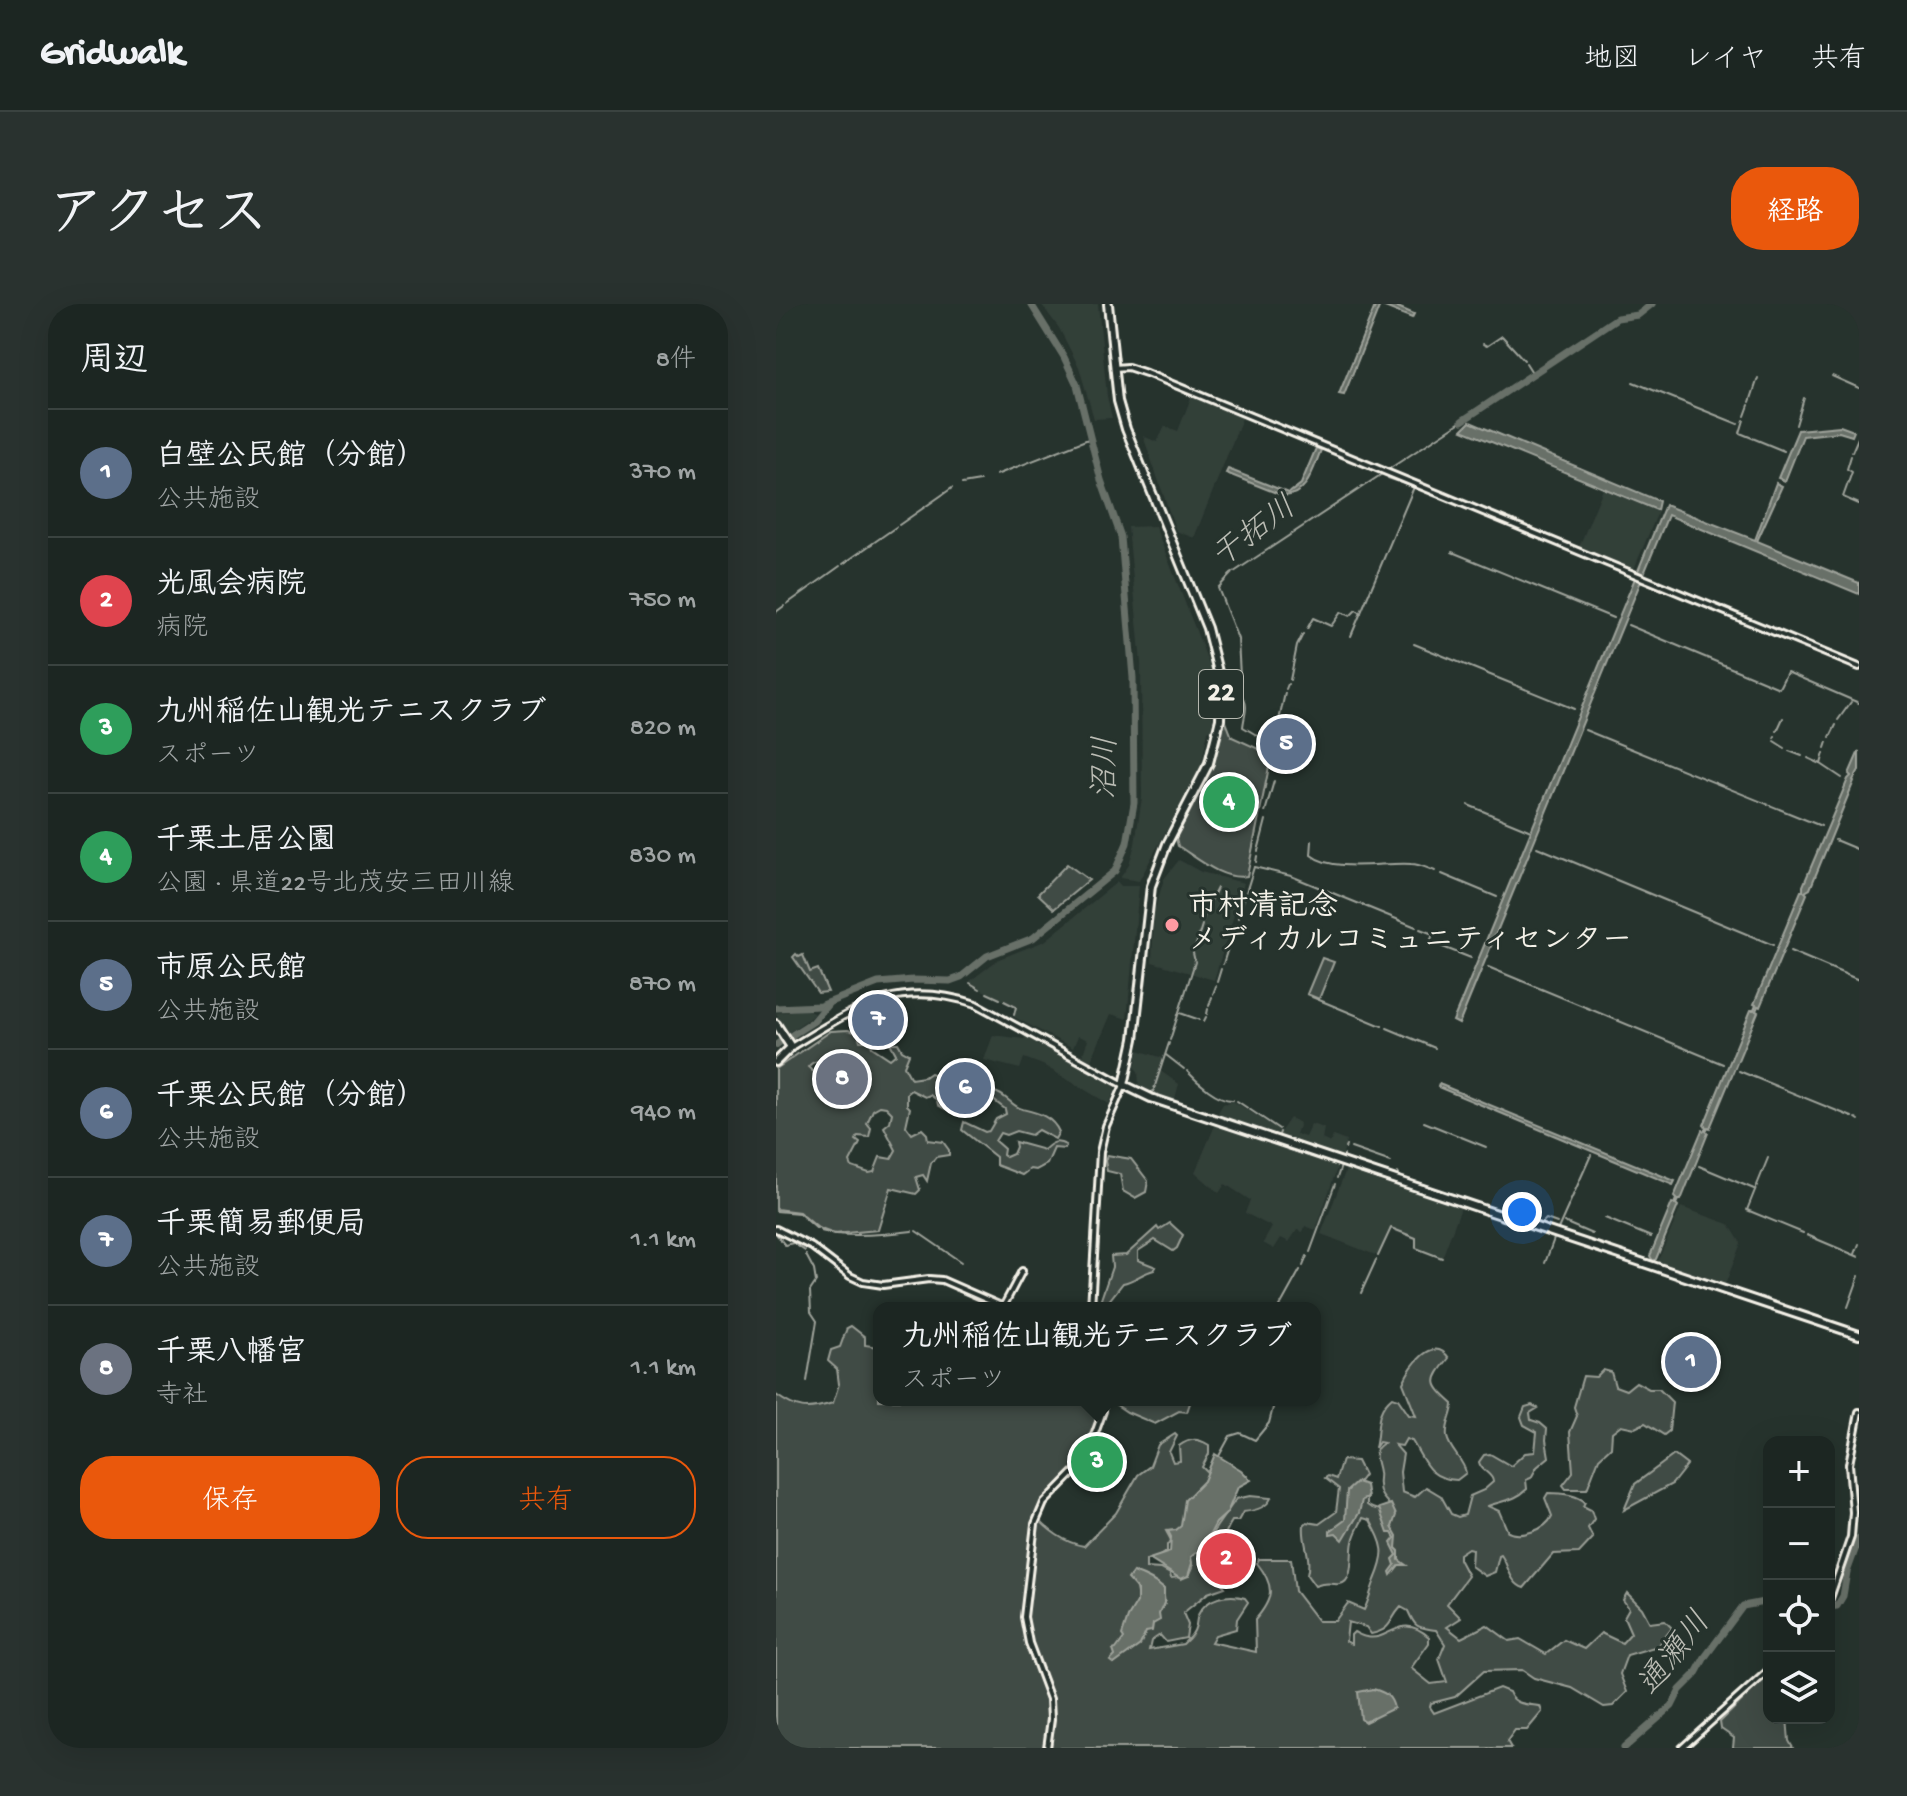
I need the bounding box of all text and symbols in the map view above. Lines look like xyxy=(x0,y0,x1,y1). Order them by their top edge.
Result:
text: Gridwalk xyxy=(40,33,184,77)
text: 地図 xyxy=(1584,44,1640,77)
text: レイヤ xyxy=(1684,44,1767,77)
text: 共有 xyxy=(1811,44,1867,77)
button: 経路 xyxy=(1731,167,1859,250)
text: アクセス xyxy=(48,186,269,252)
text: 周辺 xyxy=(80,343,148,383)
text: 8件 xyxy=(656,346,696,377)
text: 白壁公民館（分館） xyxy=(156,441,426,476)
text: 1 xyxy=(101,458,111,489)
text: 370 m xyxy=(630,458,696,489)
text: 公共施設 xyxy=(156,486,260,517)
water label: 干拓川 xyxy=(1205,489,1305,578)
text: 光風会病院 xyxy=(156,569,306,604)
text: 2 xyxy=(100,586,112,617)
text: 750 m xyxy=(629,586,696,617)
text: 病院 xyxy=(156,614,208,645)
road number: 22 xyxy=(1199,670,1243,718)
text: 九州稲佐山観光テニスクラブ xyxy=(156,697,547,732)
text: 3 xyxy=(99,714,113,745)
text: 820 m xyxy=(630,714,696,745)
pin: 5 xyxy=(1260,714,1312,774)
water label: 沼川 xyxy=(1088,736,1128,800)
text: スポーツ xyxy=(156,742,259,773)
pin: 4 xyxy=(1203,772,1255,832)
text: 千栗土居公園 xyxy=(156,825,336,860)
text: 4 xyxy=(100,842,112,873)
text: 830 m xyxy=(629,842,696,873)
text: 公園 · 県道22号北茂安三田川線 xyxy=(156,870,514,901)
place label: 市村清記念 メディカルコミュニティセンター xyxy=(1188,889,1632,960)
marker: 市村清記念 メディカルコミュニティセンター xyxy=(1163,916,1181,934)
text: 市原公民館 xyxy=(156,953,306,988)
text: 5 xyxy=(99,970,113,1001)
text: 870 m xyxy=(629,970,696,1001)
pin: 7 xyxy=(852,990,904,1050)
text: 公共施設 xyxy=(156,998,260,1029)
pin: 8 xyxy=(816,1049,868,1109)
pin: 6 xyxy=(939,1058,991,1118)
text: 千栗公民館（分館） xyxy=(156,1081,426,1116)
text: 6 xyxy=(99,1098,113,1129)
text: 940 m xyxy=(631,1098,696,1129)
text: 公共施設 xyxy=(156,1126,260,1157)
your location xyxy=(1502,1192,1542,1232)
text: 千栗簡易郵便局 xyxy=(156,1209,366,1244)
text: 7 xyxy=(99,1226,113,1257)
text: 1.1 km xyxy=(631,1226,696,1257)
text: 公共施設 xyxy=(156,1254,260,1285)
popup xyxy=(873,1302,1321,1406)
text: 九州稲佐山観光テニスクラブ xyxy=(902,1322,1292,1357)
pin: 1 xyxy=(1665,1332,1717,1392)
text: 千栗八幡宮 xyxy=(156,1337,306,1372)
text: 8 xyxy=(99,1354,113,1385)
text: 1.1 km xyxy=(631,1354,696,1385)
text: スポーツ xyxy=(902,1367,1005,1398)
text: 寺社 xyxy=(156,1382,208,1413)
pin: 3 xyxy=(1071,1432,1123,1492)
map controls xyxy=(1763,1436,1835,1724)
button: + xyxy=(1763,1436,1835,1508)
button: 保存 xyxy=(80,1456,380,1539)
button: 共有 xyxy=(396,1456,696,1539)
button: − xyxy=(1763,1508,1835,1580)
pin: 2 xyxy=(1200,1529,1252,1589)
button: locate xyxy=(1763,1580,1835,1652)
water label: 通瀬川 xyxy=(1631,1605,1721,1705)
button: layers xyxy=(1763,1652,1835,1724)

